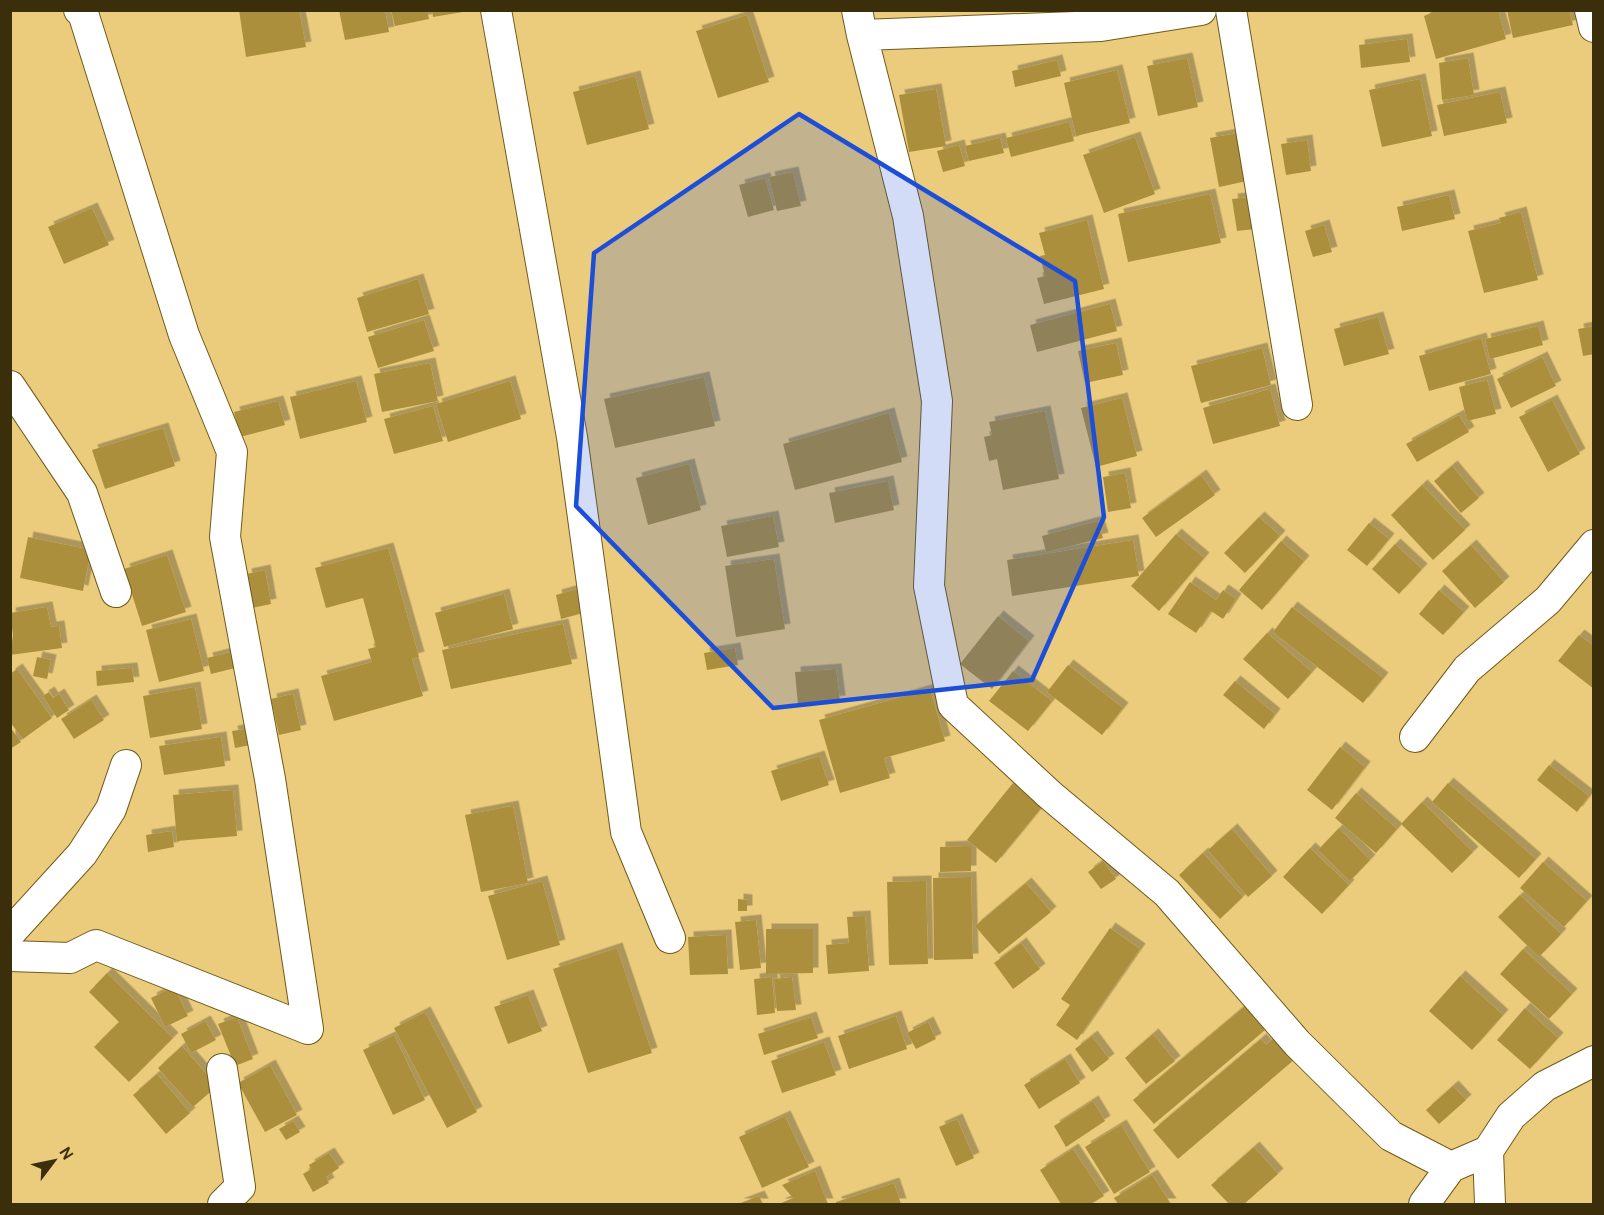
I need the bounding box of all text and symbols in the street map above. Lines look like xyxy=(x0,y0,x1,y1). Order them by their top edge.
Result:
north arrow xyxy=(24,1131,84,1191)
text: N xyxy=(55,1143,77,1163)

